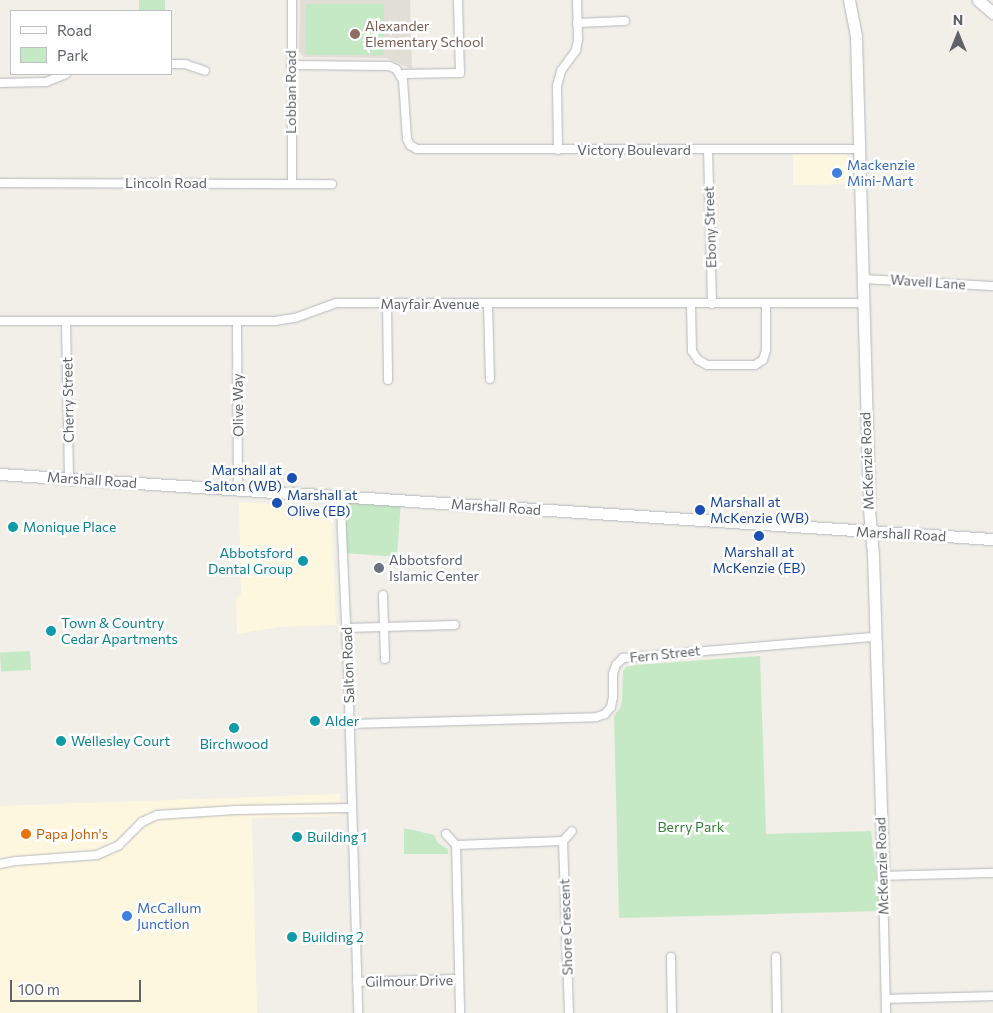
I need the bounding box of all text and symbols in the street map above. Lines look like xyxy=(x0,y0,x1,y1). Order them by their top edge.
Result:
legend xyxy=(10,10,172,75)
north arrow xyxy=(933,10,983,60)
text: N xyxy=(953,11,963,28)
place label: Alexander Elementary School xyxy=(365,18,484,50)
text: Road xyxy=(57,21,92,39)
marker: Alexander Elementary School xyxy=(349,28,361,40)
text: Park xyxy=(57,46,88,64)
street label: Lobban Road xyxy=(283,50,299,134)
street label: Victory Boulevard xyxy=(577,142,691,158)
place label: Mackenzie Mini-Mart xyxy=(847,157,915,190)
marker: Mackenzie Mini-Mart xyxy=(831,167,843,179)
street label: Lincoln Road xyxy=(125,175,207,191)
street label: Ebony Street xyxy=(700,186,720,268)
street label: Wavell Lane xyxy=(890,271,966,293)
street label: Mayfair Avenue xyxy=(381,296,479,312)
street label: Cherry Street xyxy=(59,357,77,443)
street label: Olive Way xyxy=(229,373,247,437)
street label: McKenzie Road xyxy=(857,412,877,510)
place label: Marshall at Salton (WB) xyxy=(204,462,282,494)
street label: Marshall Road xyxy=(46,468,138,492)
marker: Marshall at Salton (WB) xyxy=(286,472,298,484)
place label: Marshall at Olive (EB) xyxy=(287,487,358,520)
place label: Marshall at McKenzie (WB) xyxy=(710,494,809,526)
street label: Marshall Road xyxy=(450,495,542,519)
marker: Marshall at Olive (EB) xyxy=(271,497,283,509)
marker: Marshall at McKenzie (WB) xyxy=(694,504,706,516)
place label: Monique Place xyxy=(23,519,116,535)
marker: Monique Place xyxy=(7,521,19,533)
street label: Marshall Road xyxy=(856,523,946,545)
marker: Marshall at McKenzie (EB) xyxy=(753,530,765,542)
place label: Marshall at McKenzie (EB) xyxy=(712,544,806,576)
place label: Abbotsford Dental Group xyxy=(208,545,293,578)
place label: Abbotsford Islamic Center xyxy=(389,552,479,584)
marker: Abbotsford Dental Group xyxy=(297,555,309,567)
marker: Abbotsford Islamic Center xyxy=(373,562,385,574)
place label: Town & Country Cedar Apartments xyxy=(61,615,178,648)
marker: Town & Country Cedar Apartments xyxy=(45,625,57,637)
street label: Salton Road xyxy=(338,626,358,704)
street label: Fern Street xyxy=(629,642,701,666)
place label: Alder xyxy=(325,713,359,729)
marker: Alder xyxy=(309,715,321,727)
marker: Birchwood xyxy=(228,722,240,734)
place label: Wellesley Court xyxy=(71,733,170,749)
marker: Wellesley Court xyxy=(55,735,67,747)
place label: Birchwood xyxy=(200,736,268,752)
street label: McKenzie Road xyxy=(872,817,892,915)
park label: Berry Park xyxy=(658,819,724,835)
place label: Papa John's xyxy=(36,826,108,842)
marker: Papa John's xyxy=(20,828,32,840)
place label: Building 1 xyxy=(307,829,367,845)
marker: Building 1 xyxy=(291,831,303,843)
street label: Shore Crescent xyxy=(556,878,576,976)
place label: McCallum Junction xyxy=(137,900,201,932)
marker: McCallum Junction xyxy=(121,910,133,922)
place label: Building 2 xyxy=(302,929,364,945)
marker: Building 2 xyxy=(286,931,298,943)
scale bar xyxy=(12,970,144,1002)
street label: Gilmour Drive xyxy=(365,972,453,990)
text: 100 m xyxy=(18,980,60,998)

